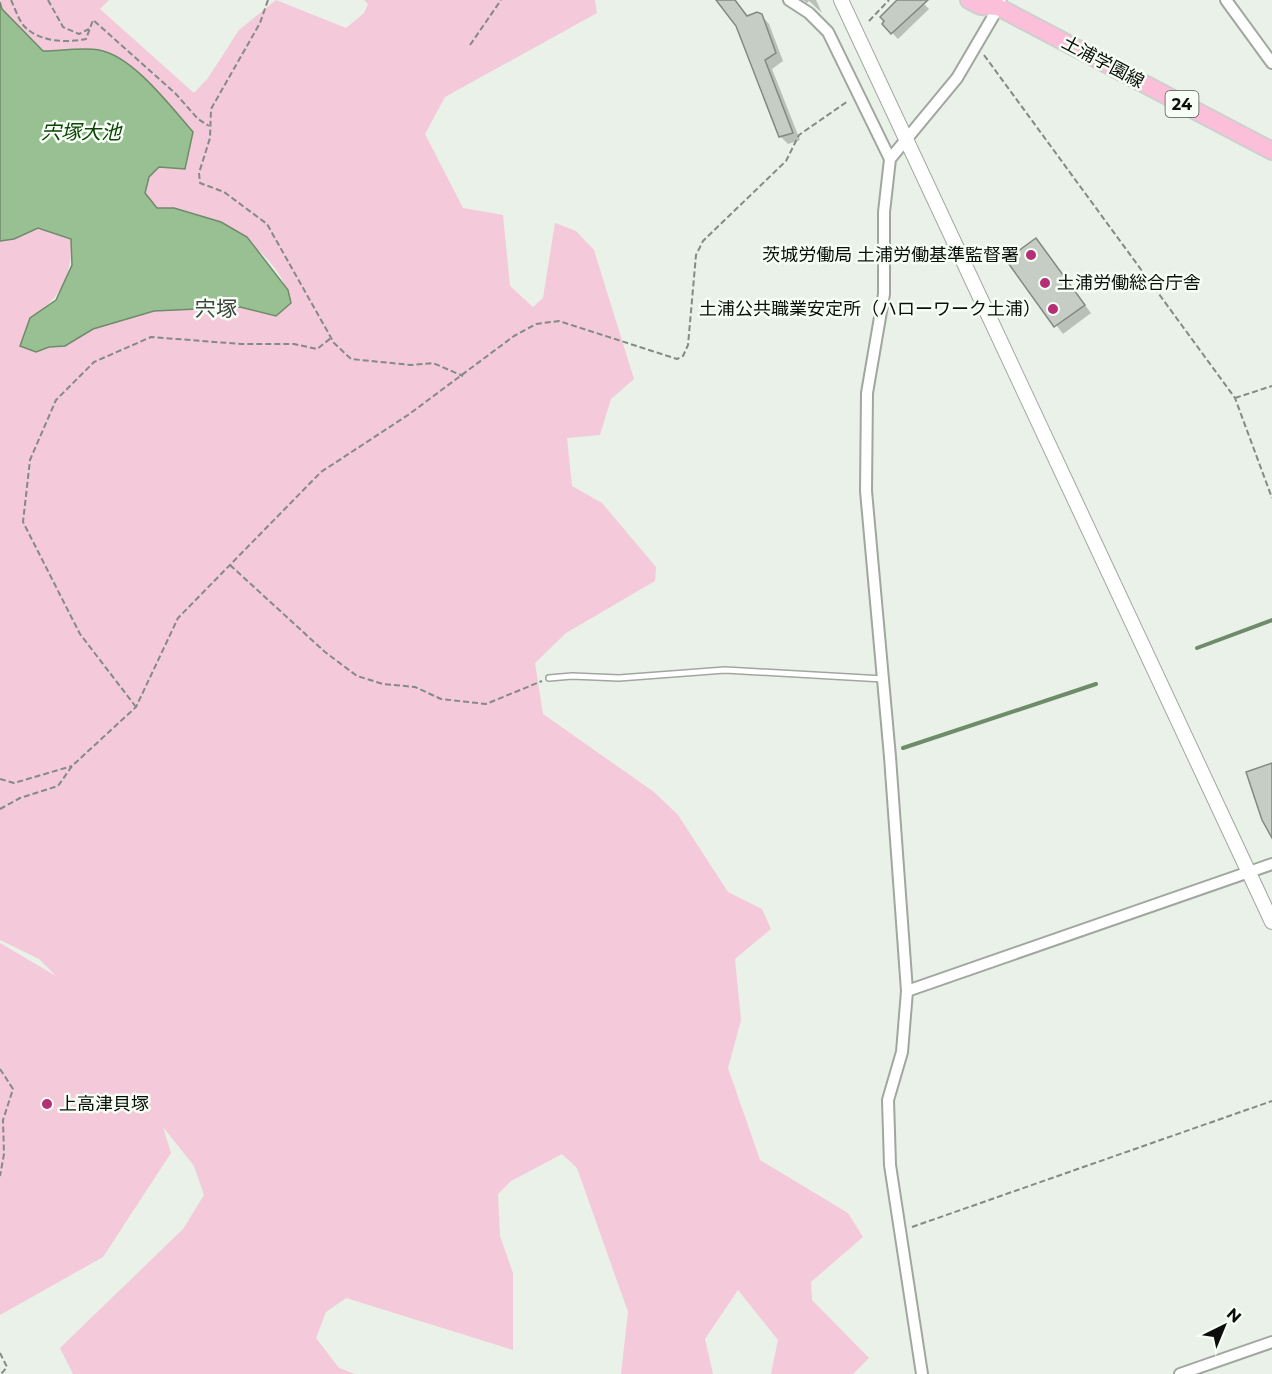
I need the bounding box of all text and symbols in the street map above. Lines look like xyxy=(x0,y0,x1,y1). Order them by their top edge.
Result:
street label: 土浦学園線 xyxy=(1058,31,1148,93)
road number: 24 xyxy=(1166,91,1198,117)
water label: 宍塚大池 xyxy=(41,120,123,144)
place label: 茨城労働局 土浦労働基準監督署 xyxy=(762,244,1019,266)
marker: 茨城労働局 土浦労働基準監督署 xyxy=(1024,248,1038,262)
place label: 土浦労働総合庁舎 xyxy=(1057,272,1201,294)
marker: 土浦労働総合庁舎 xyxy=(1038,276,1052,290)
district label: 宍塚 xyxy=(195,296,237,321)
place label: 土浦公共職業安定所（ハローワーク土浦） xyxy=(699,298,1041,320)
marker: 土浦公共職業安定所（ハローワーク土浦） xyxy=(1046,302,1060,316)
place label: 上高津貝塚 xyxy=(59,1093,149,1115)
marker: 上高津貝塚 xyxy=(40,1097,54,1111)
north arrow xyxy=(1194,1296,1254,1356)
text: N xyxy=(1223,1304,1245,1327)

